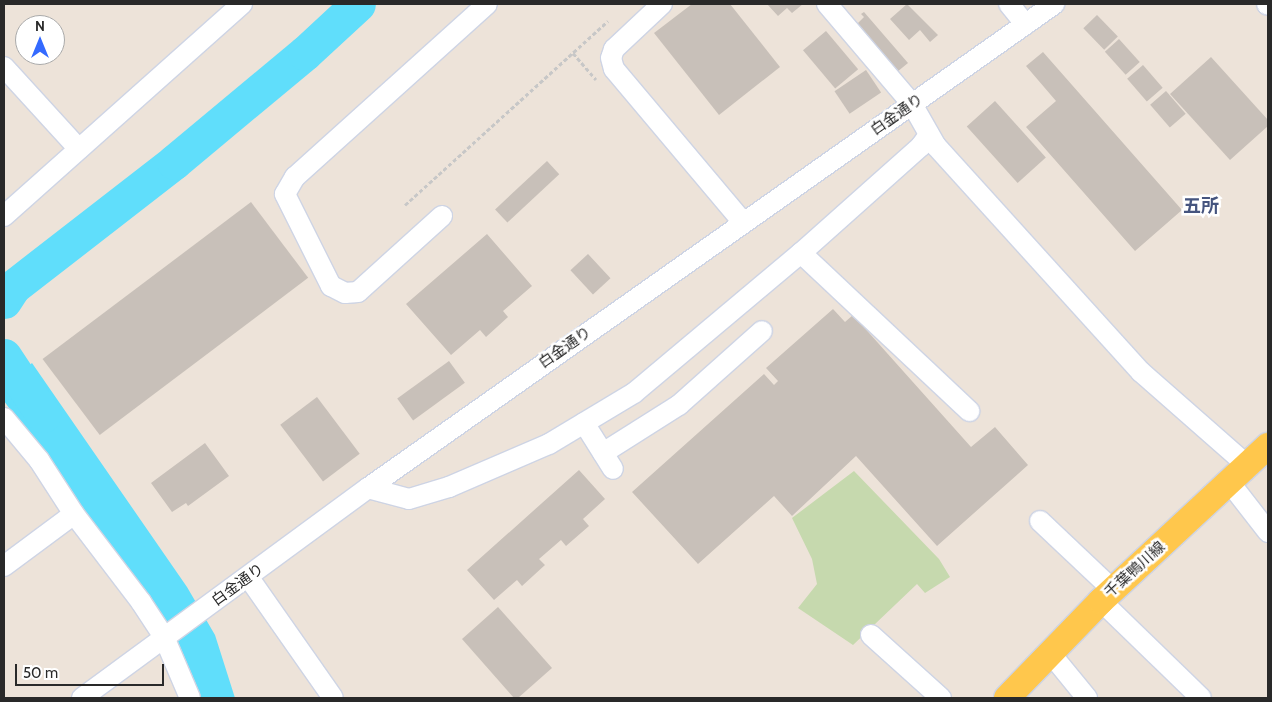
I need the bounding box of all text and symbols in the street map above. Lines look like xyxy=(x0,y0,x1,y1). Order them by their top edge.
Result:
north arrow xyxy=(15,15,65,65)
text: N xyxy=(35,17,45,35)
street label: 白金通り xyxy=(867,90,927,140)
district label: 五所 xyxy=(1183,195,1219,217)
street label: 白金通り xyxy=(535,323,595,373)
street label: 千葉鴨川線 xyxy=(1101,538,1169,602)
street label: 白金通り xyxy=(208,560,268,610)
scale bar xyxy=(18,654,166,686)
text: 50 m xyxy=(23,664,58,682)

